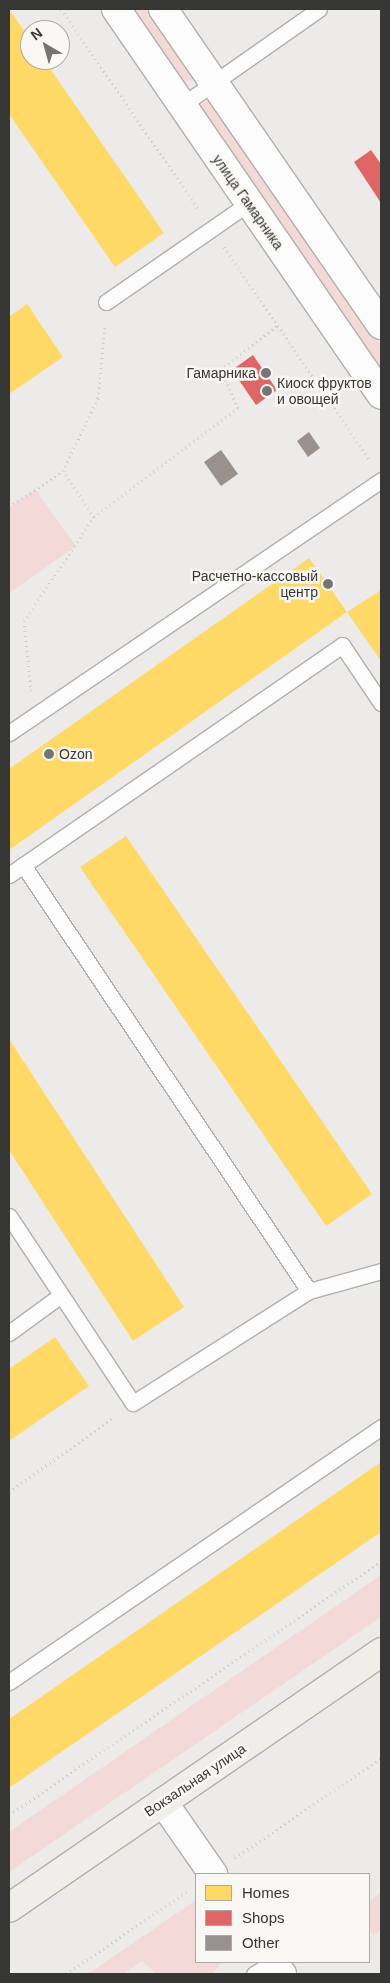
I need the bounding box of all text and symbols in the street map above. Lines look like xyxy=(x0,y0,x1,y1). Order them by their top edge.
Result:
north arrow xyxy=(20,20,70,70)
text: N xyxy=(27,25,45,43)
street label: улица Гамарника xyxy=(209,151,287,253)
place label: Гамарника xyxy=(186,365,256,381)
marker: Гамарника xyxy=(260,367,272,379)
place label: Киоск фруктов и овощей xyxy=(277,375,372,408)
marker: Киоск фруктов и овощей xyxy=(261,385,273,397)
place label: Расчетно-кассовый центр xyxy=(192,568,318,600)
marker: Расчетно-кассовый центр xyxy=(322,578,334,590)
place label: Ozon xyxy=(59,746,92,762)
marker: Ozon xyxy=(43,748,55,760)
street label: Вокзальная улица xyxy=(141,1740,249,1820)
legend xyxy=(195,1873,370,1963)
text: Homes xyxy=(242,1884,290,1901)
text: Shops xyxy=(242,1909,285,1926)
text: Other xyxy=(242,1934,280,1951)

